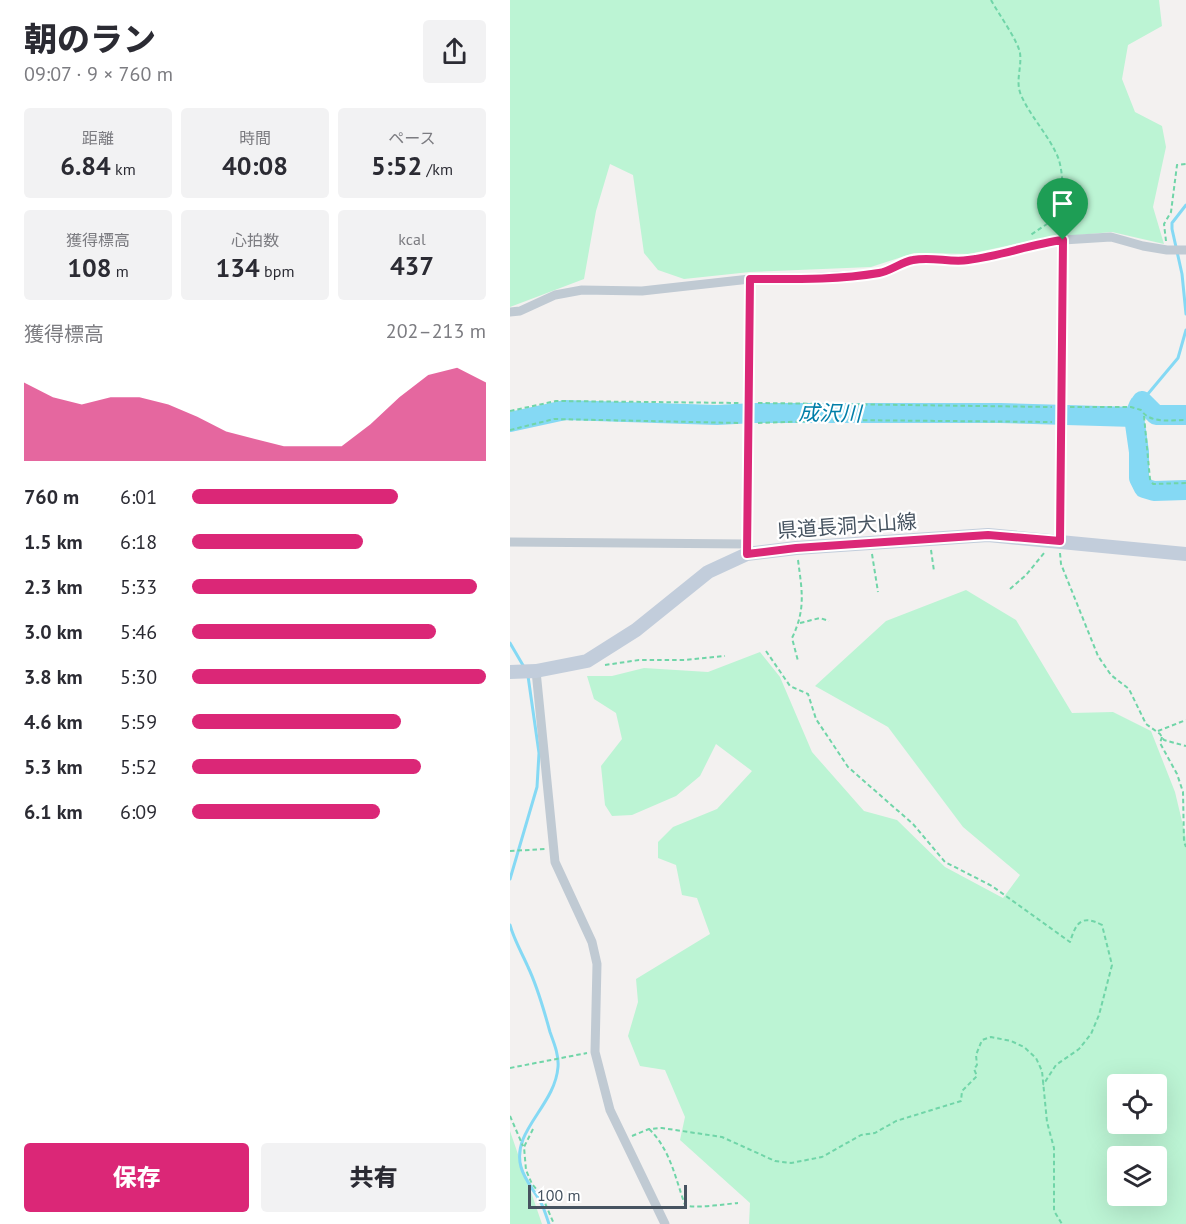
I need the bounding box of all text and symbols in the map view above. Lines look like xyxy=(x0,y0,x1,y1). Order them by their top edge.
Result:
text: 朝のラン xyxy=(24,17,156,60)
button: share xyxy=(423,20,486,83)
text: 09:07 · 9 × 760 m xyxy=(24,61,173,87)
text: 距離 xyxy=(82,128,114,148)
text: 時間 xyxy=(239,128,271,148)
text: ペース xyxy=(388,128,436,148)
text: 6.84 xyxy=(60,149,111,182)
text: 40:08 xyxy=(222,149,288,182)
text: 5:52 xyxy=(371,149,422,182)
text: km xyxy=(111,159,136,179)
text: /km xyxy=(422,159,453,179)
pin xyxy=(1037,178,1088,240)
icon: arrive xyxy=(1046,187,1079,220)
text: kcal xyxy=(398,229,426,249)
text: 獲得標高 xyxy=(66,230,130,250)
text: 心拍数 xyxy=(231,230,279,250)
text: 437 xyxy=(390,249,434,282)
text: 108 xyxy=(67,251,111,284)
text: 134 xyxy=(216,251,260,284)
text: m xyxy=(111,261,129,281)
text: bpm xyxy=(260,261,294,281)
text: 202–213 m xyxy=(386,318,486,344)
text: 獲得標高 xyxy=(24,321,104,347)
water label: 成沢川 xyxy=(798,399,864,427)
text: 760 m xyxy=(24,484,79,510)
text: 6:01 xyxy=(120,484,157,510)
street label: 県道長洞犬山線 xyxy=(776,508,918,544)
text: 1.5 km xyxy=(24,529,83,555)
text: 6:18 xyxy=(120,529,157,555)
text: 2.3 km xyxy=(24,574,83,600)
text: 5:33 xyxy=(120,574,157,600)
text: 3.0 km xyxy=(24,619,83,645)
text: 5:46 xyxy=(120,619,157,645)
text: 3.8 km xyxy=(24,664,83,690)
text: 5:30 xyxy=(120,664,157,690)
text: 4.6 km xyxy=(24,709,83,735)
text: 5:59 xyxy=(120,709,157,735)
text: 5.3 km xyxy=(24,754,83,780)
text: 5:52 xyxy=(120,754,157,780)
text: 6.1 km xyxy=(24,799,83,825)
text: 6:09 xyxy=(120,799,157,825)
map controls xyxy=(1107,1074,1167,1206)
button: locate xyxy=(1107,1074,1167,1134)
button: 保存 xyxy=(24,1143,249,1212)
button: 共有 xyxy=(261,1143,486,1212)
button: layers xyxy=(1107,1146,1167,1206)
scale bar xyxy=(528,1182,687,1210)
text: 100 m xyxy=(537,1185,580,1205)

